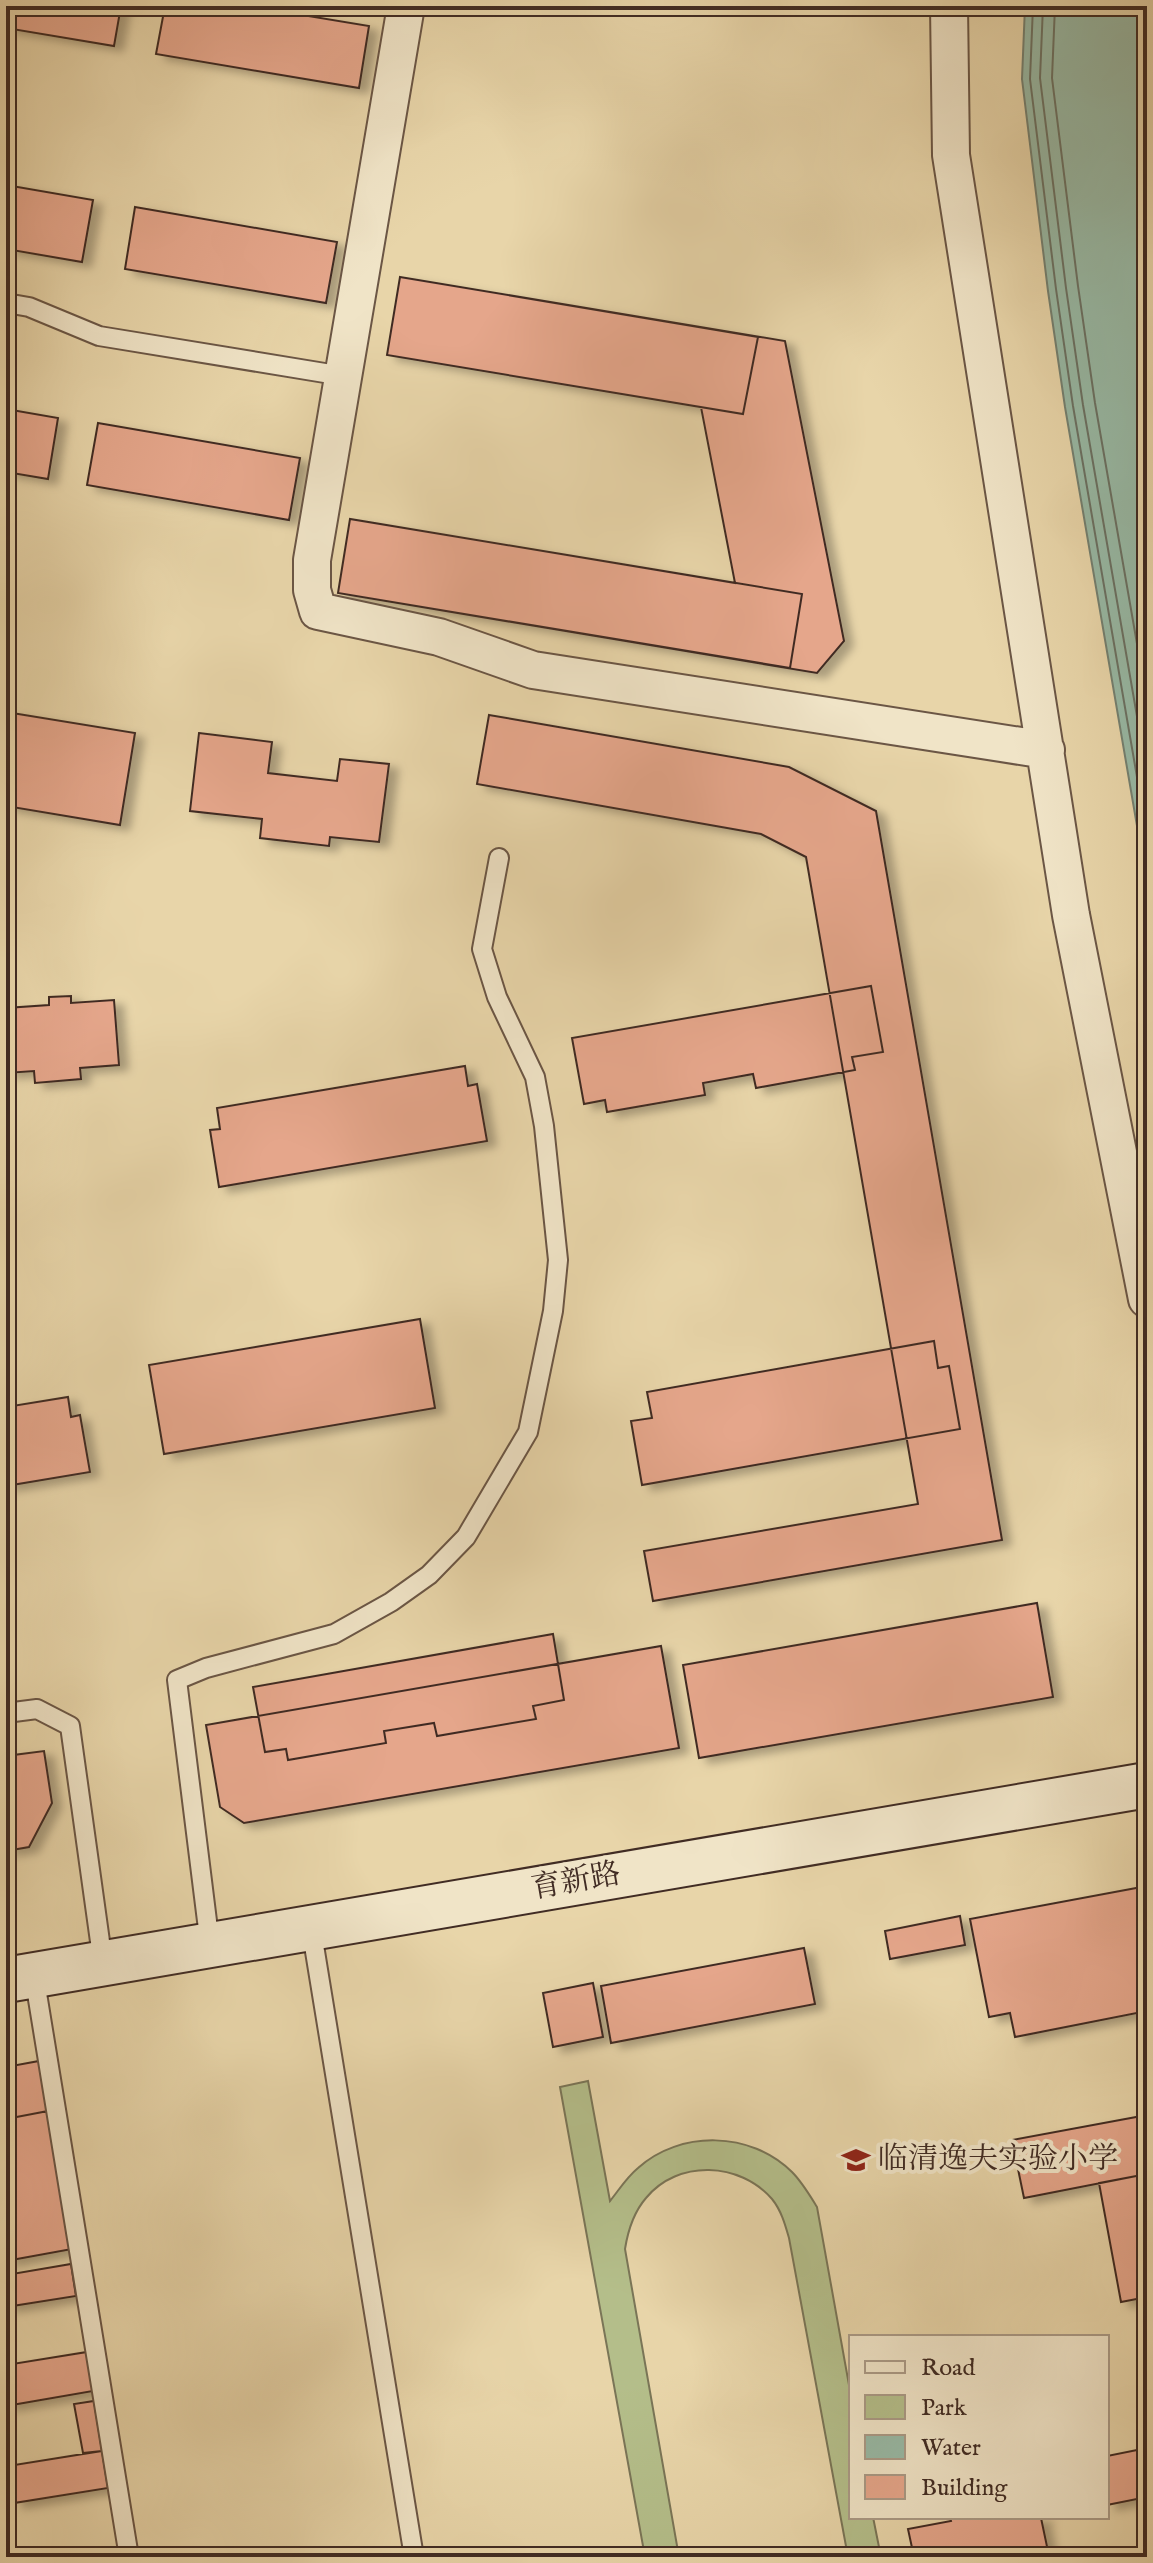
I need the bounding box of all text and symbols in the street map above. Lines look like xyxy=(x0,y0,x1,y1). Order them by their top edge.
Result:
street label: 育新路 xyxy=(528,1855,624,1909)
place label: 临清逸夫实验小学 xyxy=(878,2141,1118,2179)
school or university icon: 临清逸夫实验小学 xyxy=(841,2145,871,2175)
legend xyxy=(849,2335,1109,2519)
text: Road xyxy=(921,2353,975,2384)
text: Park xyxy=(921,2393,967,2424)
text: Water xyxy=(921,2433,981,2464)
text: Building xyxy=(921,2473,1008,2504)

